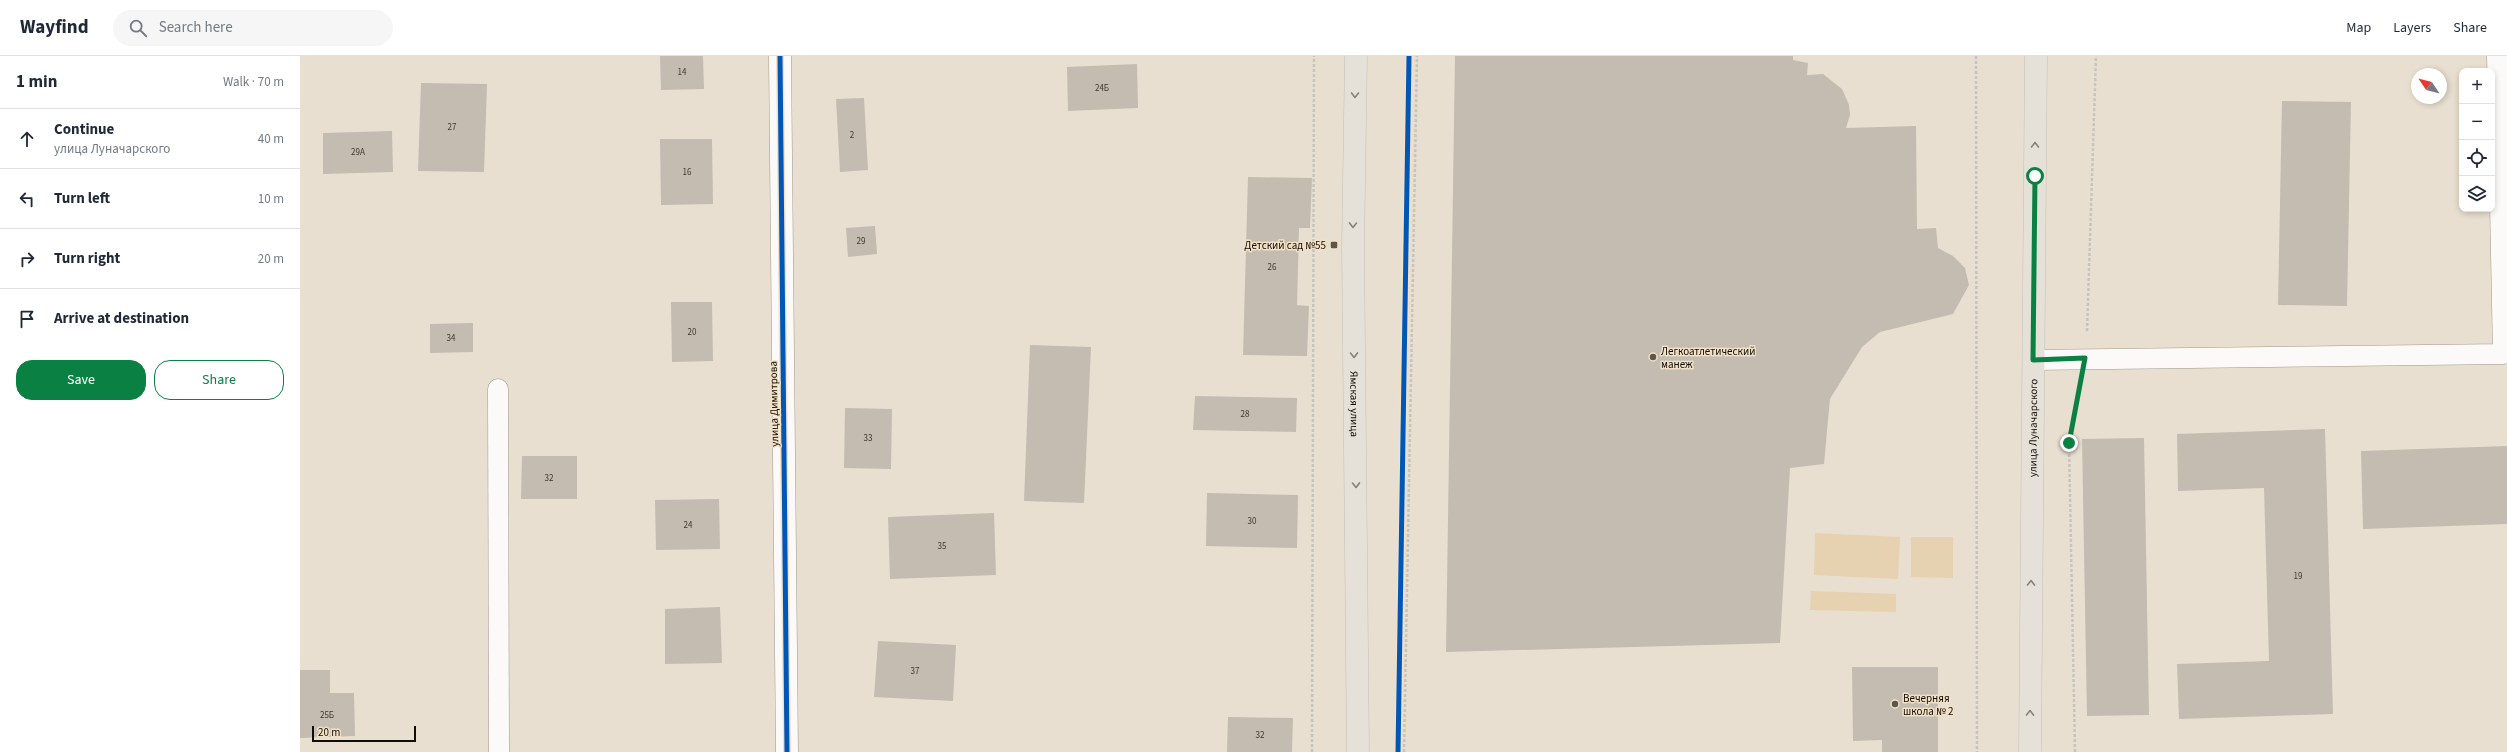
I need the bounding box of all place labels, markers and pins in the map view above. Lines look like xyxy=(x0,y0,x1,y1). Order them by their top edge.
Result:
place label: Детский сад №55 xyxy=(1244,238,1326,253)
marker: Детский сад №55 xyxy=(1329,240,1339,250)
place label: Легкоатлетический манеж xyxy=(1661,344,1755,372)
marker: Легкоатлетический манеж xyxy=(1648,352,1658,362)
place label: Вечерняя школа № 2 xyxy=(1903,691,1954,719)
marker: Вечерняя школа № 2 xyxy=(1890,699,1900,709)

